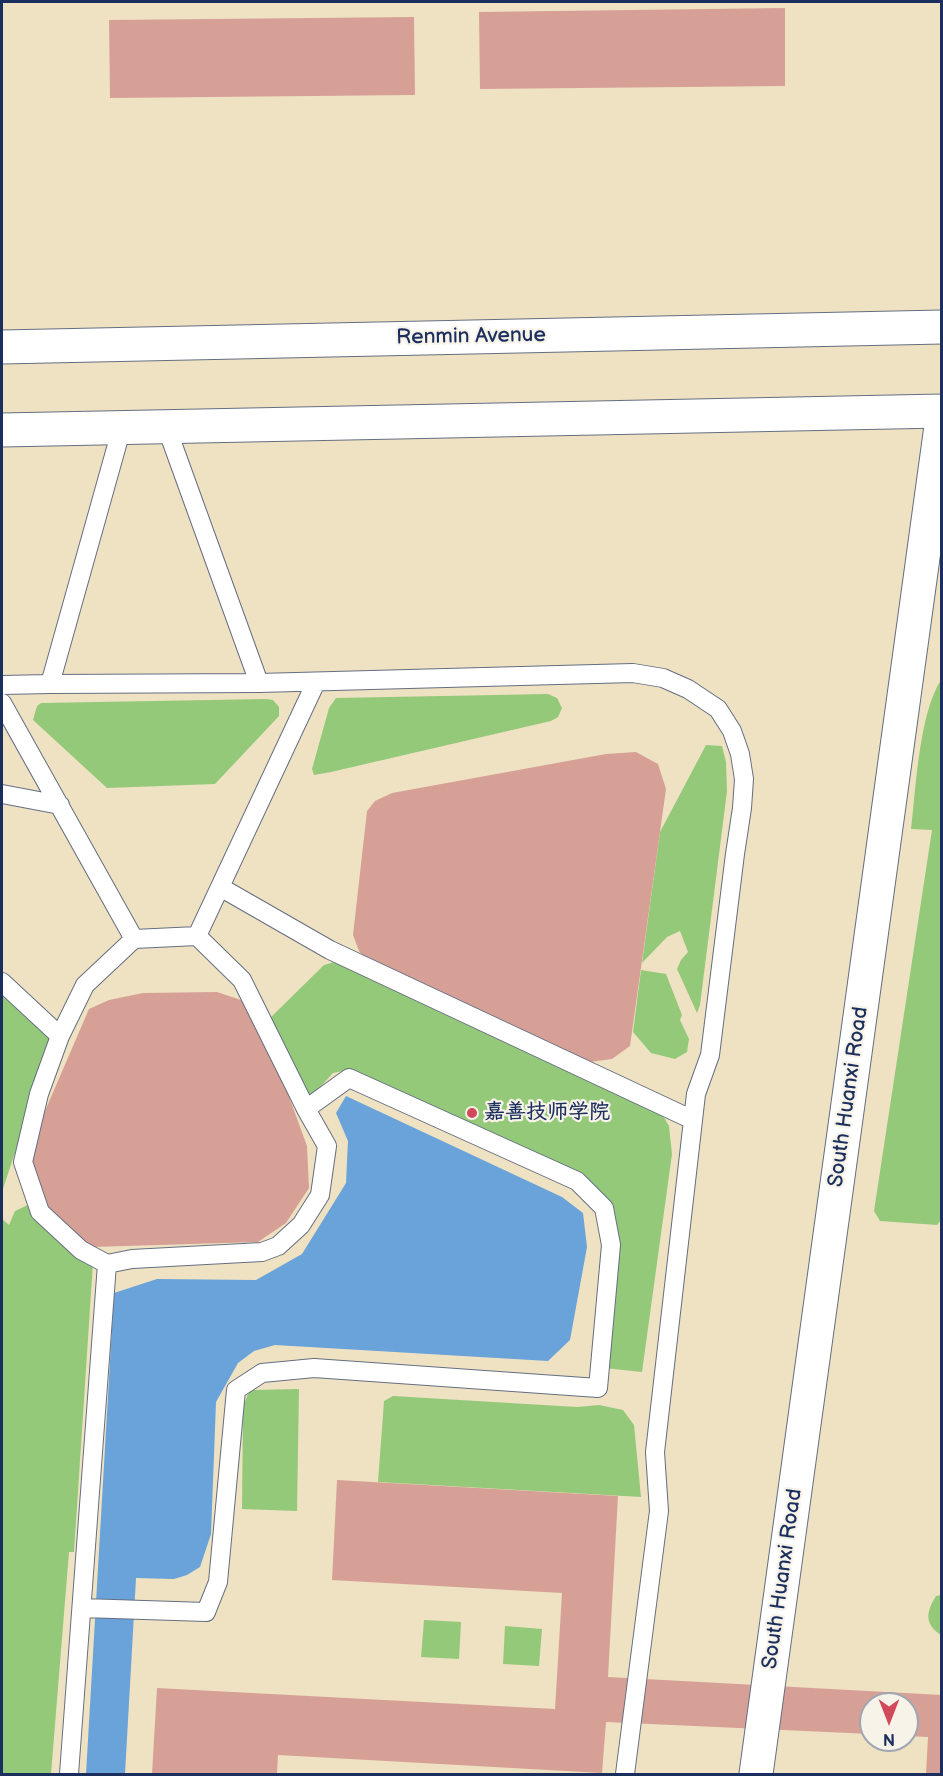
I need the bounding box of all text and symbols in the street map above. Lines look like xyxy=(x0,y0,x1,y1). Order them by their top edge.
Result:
street label: Renmin Avenue xyxy=(396,323,546,351)
street label: South Huanxi Road xyxy=(824,1005,874,1189)
place label: 嘉善技师学院 xyxy=(484,1100,610,1126)
marker: 嘉善技师学院 xyxy=(465,1106,479,1120)
street label: South Huanxi Road xyxy=(758,1487,808,1671)
north arrow xyxy=(859,1692,919,1752)
text: N xyxy=(883,1729,895,1748)

